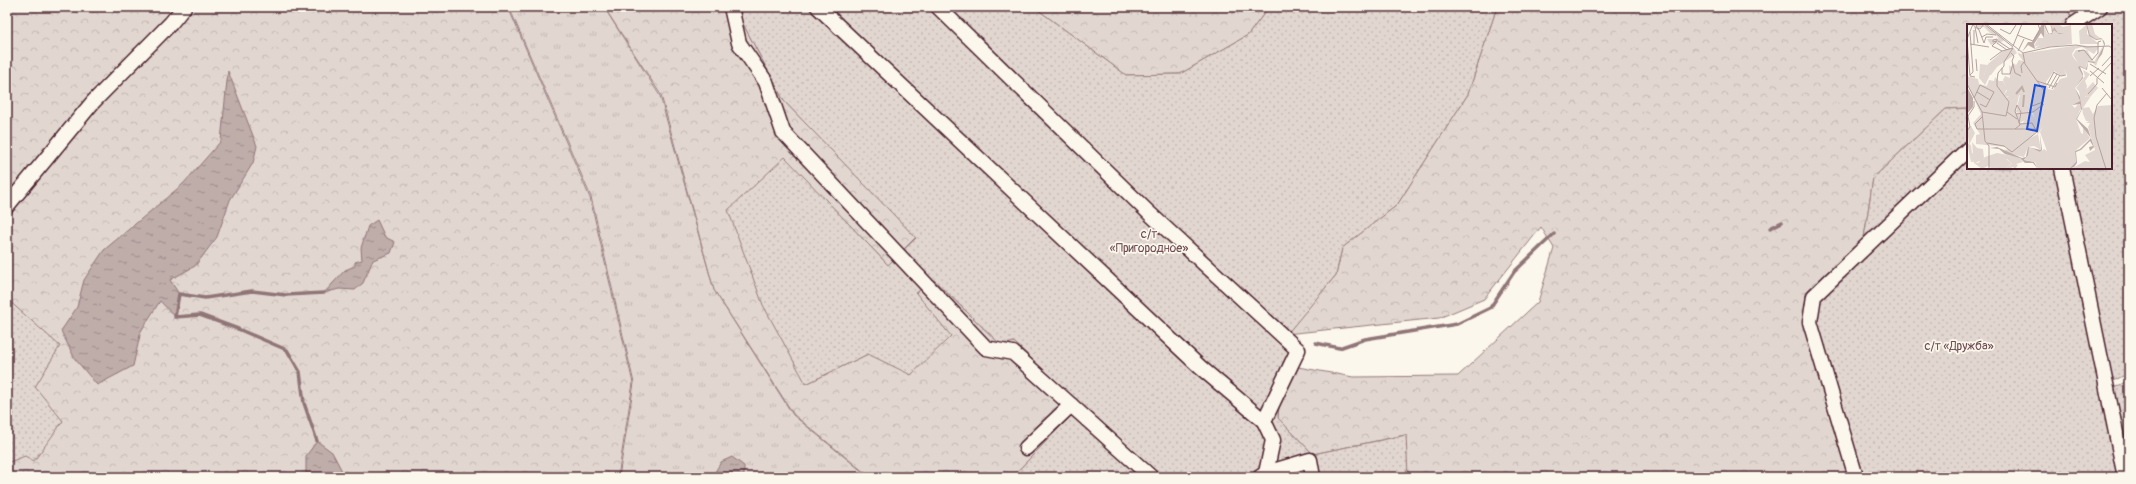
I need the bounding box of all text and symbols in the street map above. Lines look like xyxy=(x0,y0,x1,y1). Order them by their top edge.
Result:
inset map xyxy=(1967,24,2112,169)
park label: с/т «Пригородное» xyxy=(1110,227,1188,256)
park label: с/т «Дружба» xyxy=(1924,339,1994,354)

